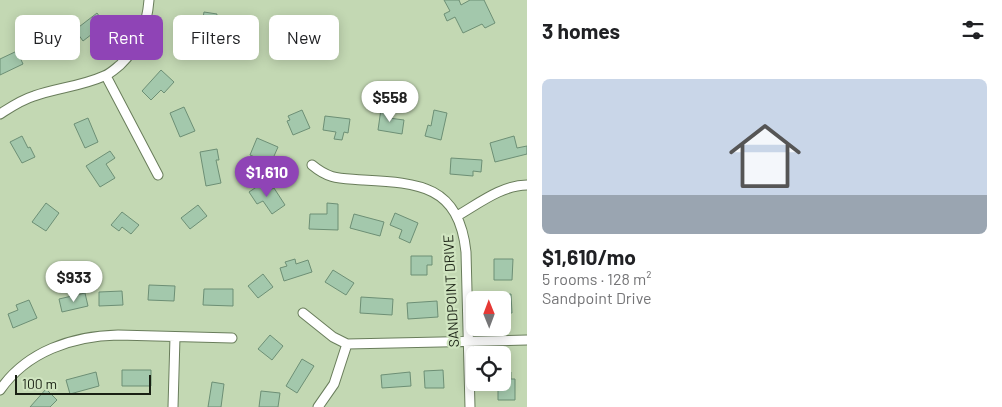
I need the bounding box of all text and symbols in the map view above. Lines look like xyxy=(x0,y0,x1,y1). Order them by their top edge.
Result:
chip: Buy xyxy=(15,15,80,60)
chip: Rent xyxy=(90,15,163,60)
chip: Filters xyxy=(173,15,259,60)
chip: New xyxy=(269,15,339,60)
icon: filters xyxy=(959,16,987,44)
text: 3 homes xyxy=(542,18,620,43)
pin: $558 xyxy=(360,80,420,123)
text: $558 xyxy=(372,87,408,106)
icon: home xyxy=(720,111,810,201)
pin: $1,610 xyxy=(226,156,308,198)
text: $1,610 xyxy=(246,162,288,181)
street label: SANDPOINT DRIVE xyxy=(439,234,462,348)
text: $1,610/mo xyxy=(542,244,636,269)
pin: $933 xyxy=(44,260,104,303)
text: $933 xyxy=(57,267,91,286)
text: 5 rooms · 128 m² xyxy=(542,269,651,288)
text: Sandpoint Drive xyxy=(542,288,652,307)
north arrow xyxy=(466,291,511,336)
map controls xyxy=(466,291,511,391)
button: locate xyxy=(466,346,511,391)
scale bar xyxy=(15,372,151,395)
text: 100 m xyxy=(22,375,57,392)

